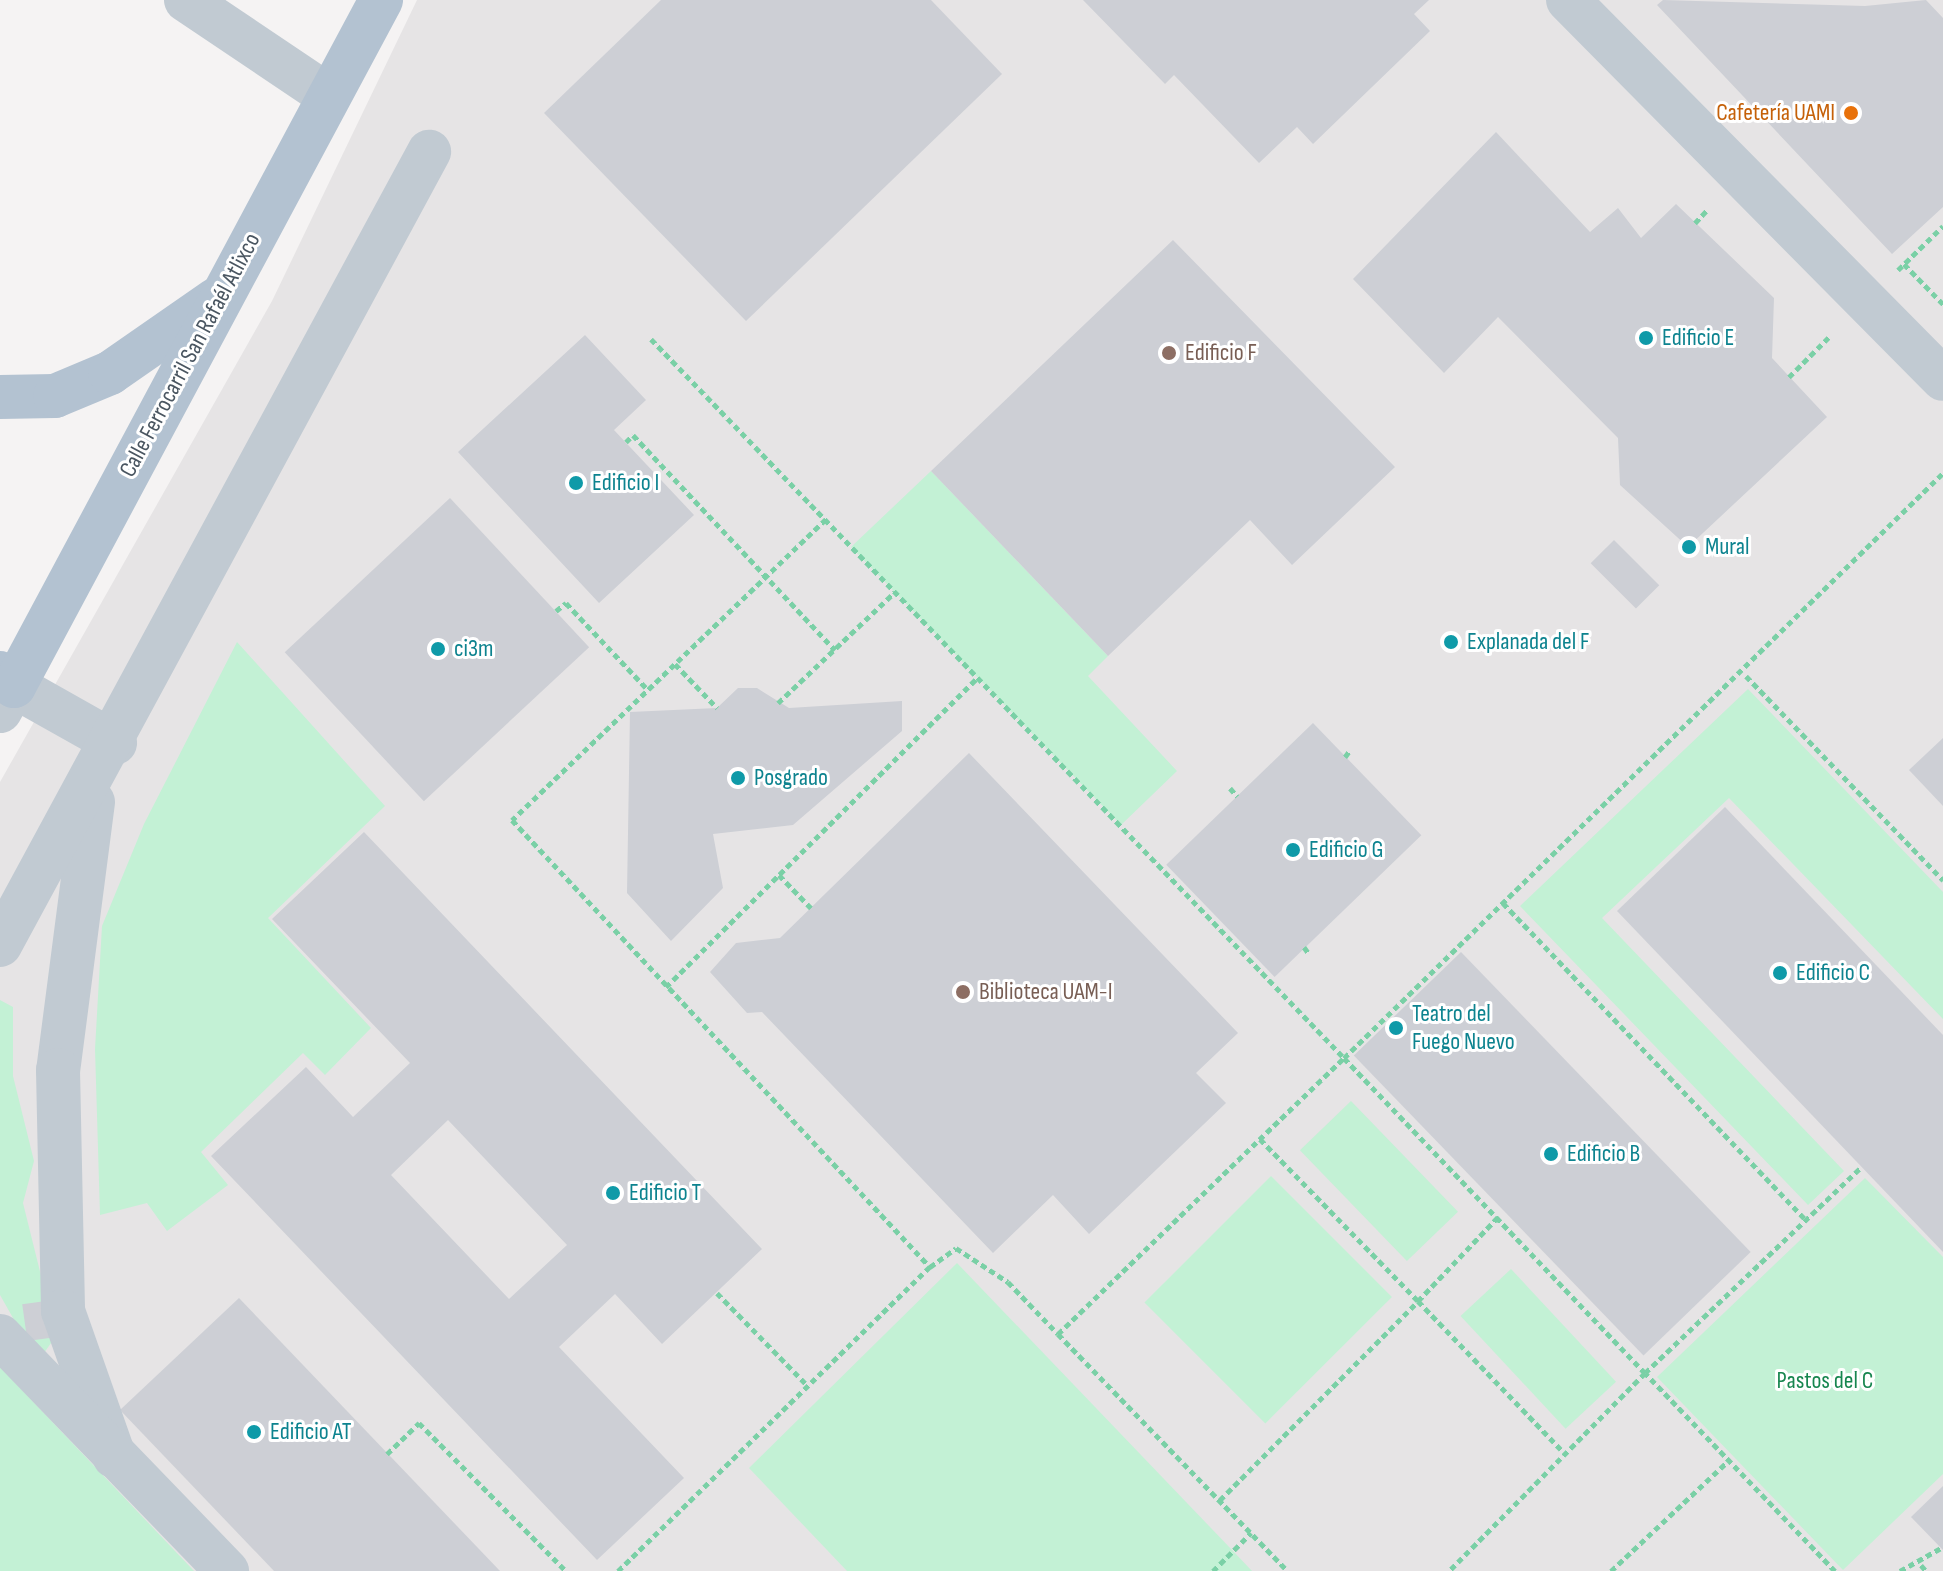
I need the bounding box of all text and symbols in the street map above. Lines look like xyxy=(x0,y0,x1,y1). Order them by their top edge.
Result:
place label: Cafetería UAMI xyxy=(1716,99,1835,127)
marker: Cafetería UAMI xyxy=(1842,104,1860,122)
street label: Calle Ferrocarril San Rafaél Atlixco xyxy=(113,228,267,482)
place label: Edificio E xyxy=(1662,324,1734,352)
marker: Edificio E xyxy=(1637,329,1655,347)
place label: Edificio F xyxy=(1185,339,1257,367)
marker: Edificio F xyxy=(1160,344,1178,362)
place label: Edificio I xyxy=(592,469,659,497)
marker: Edificio I xyxy=(567,474,585,492)
place label: Mural xyxy=(1705,533,1749,561)
marker: Mural xyxy=(1680,538,1698,556)
place label: Explanada del F xyxy=(1467,628,1589,656)
marker: Explanada del F xyxy=(1442,633,1460,651)
place label: ci3m xyxy=(454,635,494,663)
marker: ci3m xyxy=(429,640,447,658)
place label: Posgrado xyxy=(754,764,828,792)
marker: Posgrado xyxy=(729,769,747,787)
place label: Edificio G xyxy=(1309,836,1384,864)
marker: Edificio G xyxy=(1284,841,1302,859)
place label: Edificio C xyxy=(1796,959,1870,987)
marker: Edificio C xyxy=(1771,964,1789,982)
place label: Biblioteca UAM-I xyxy=(979,978,1113,1006)
marker: Biblioteca UAM-I xyxy=(954,983,972,1001)
place label: Teatro del Fuego Nuevo xyxy=(1412,1000,1515,1056)
marker: Teatro del Fuego Nuevo xyxy=(1387,1019,1405,1037)
place label: Edificio B xyxy=(1567,1140,1640,1168)
marker: Edificio B xyxy=(1542,1145,1560,1163)
place label: Edificio T xyxy=(629,1179,701,1207)
marker: Edificio T xyxy=(604,1184,622,1202)
park label: Pastos del C xyxy=(1777,1367,1873,1395)
place label: Edificio AT xyxy=(270,1418,352,1446)
marker: Edificio AT xyxy=(245,1423,263,1441)

